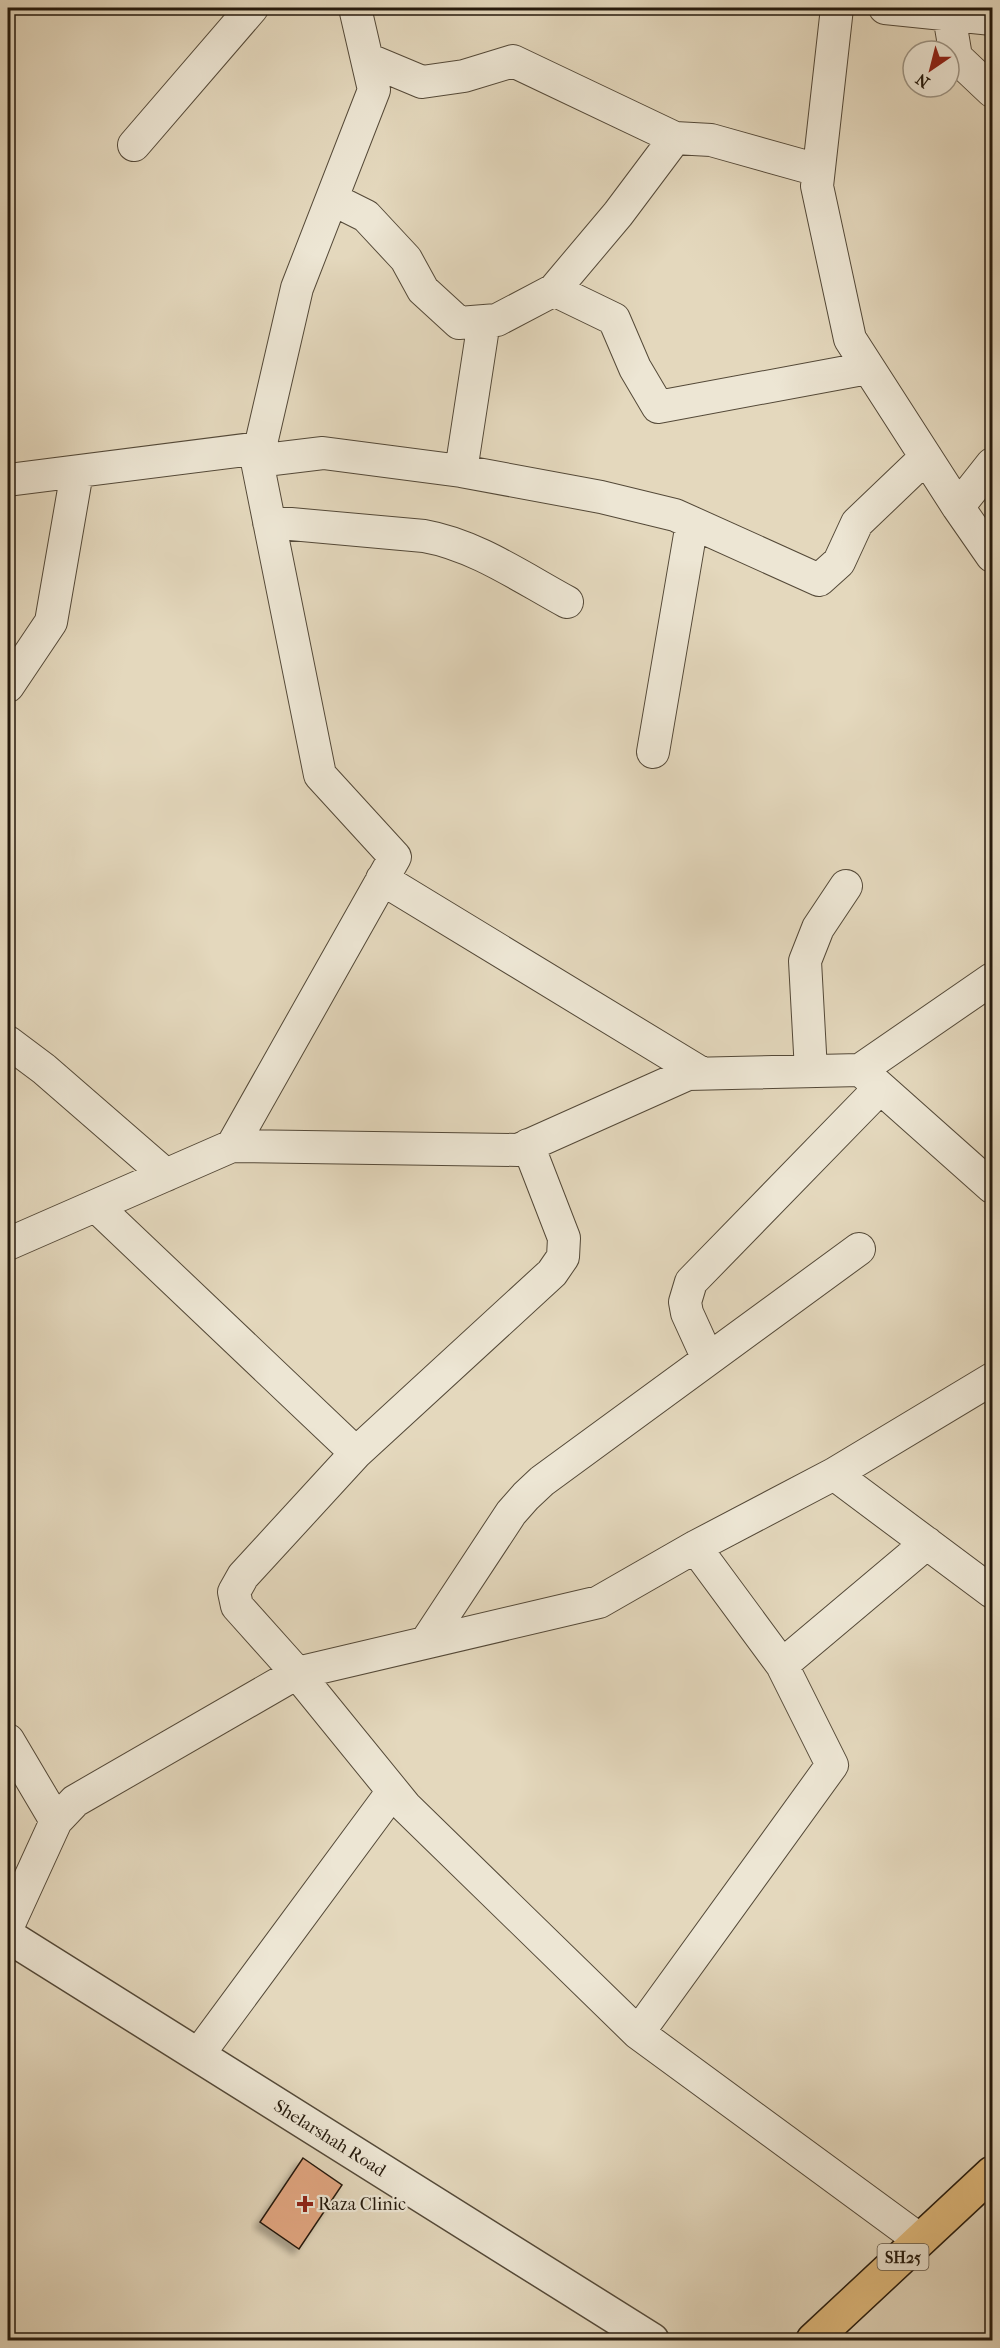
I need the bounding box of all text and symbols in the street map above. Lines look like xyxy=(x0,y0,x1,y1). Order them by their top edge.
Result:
north arrow xyxy=(901,39,961,99)
text: N xyxy=(912,69,933,92)
street label: Shelarshah Road xyxy=(270,2095,390,2181)
place label: Raza Clinic xyxy=(318,2194,406,2215)
marker: Raza Clinic xyxy=(296,2195,314,2213)
road number: SH25 xyxy=(878,2244,928,2270)

